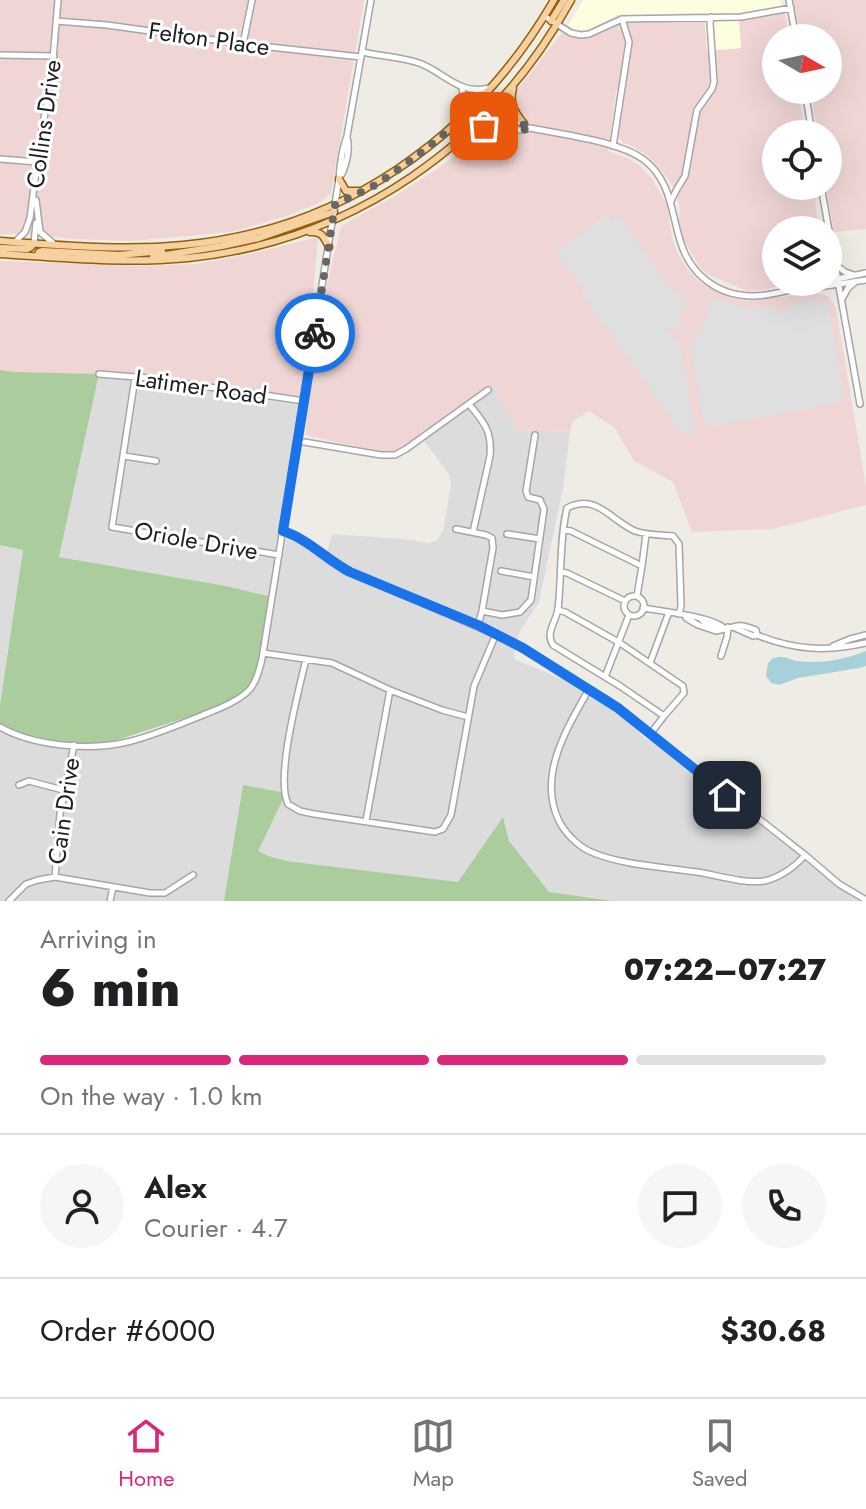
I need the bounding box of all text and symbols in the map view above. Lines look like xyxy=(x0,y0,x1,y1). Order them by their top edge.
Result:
street label: Felton Place xyxy=(146,13,272,64)
north arrow xyxy=(762,24,842,104)
map controls xyxy=(762,24,842,296)
street label: Collins Drive xyxy=(17,57,70,191)
pin xyxy=(450,92,518,160)
icon: bag xyxy=(462,104,506,148)
button: locate xyxy=(762,120,842,200)
button: layers xyxy=(762,216,842,296)
courier xyxy=(275,293,355,373)
icon: bike xyxy=(293,311,337,355)
street label: Latimer Road xyxy=(133,360,269,413)
street label: Oriole Drive xyxy=(132,512,261,569)
street label: Cain Drive xyxy=(39,755,88,867)
pin xyxy=(693,761,761,829)
icon: home xyxy=(705,773,749,817)
text: Arriving in xyxy=(40,920,157,958)
text: 07:22–07:27 xyxy=(624,948,826,991)
text: 6 min xyxy=(40,950,180,1026)
text: On the way · 1.0 km xyxy=(40,1077,263,1115)
button: person xyxy=(40,1164,124,1248)
button: chat xyxy=(638,1164,722,1248)
button: phone xyxy=(742,1164,826,1248)
text: Alex xyxy=(144,1166,207,1209)
text: Courier · 4.7 xyxy=(144,1209,288,1247)
text: Order #6000 xyxy=(40,1309,215,1352)
text: $30.68 xyxy=(720,1309,826,1352)
tab: Home xyxy=(118,1414,175,1494)
tab: Map xyxy=(411,1414,455,1494)
tab: Saved xyxy=(692,1414,748,1494)

